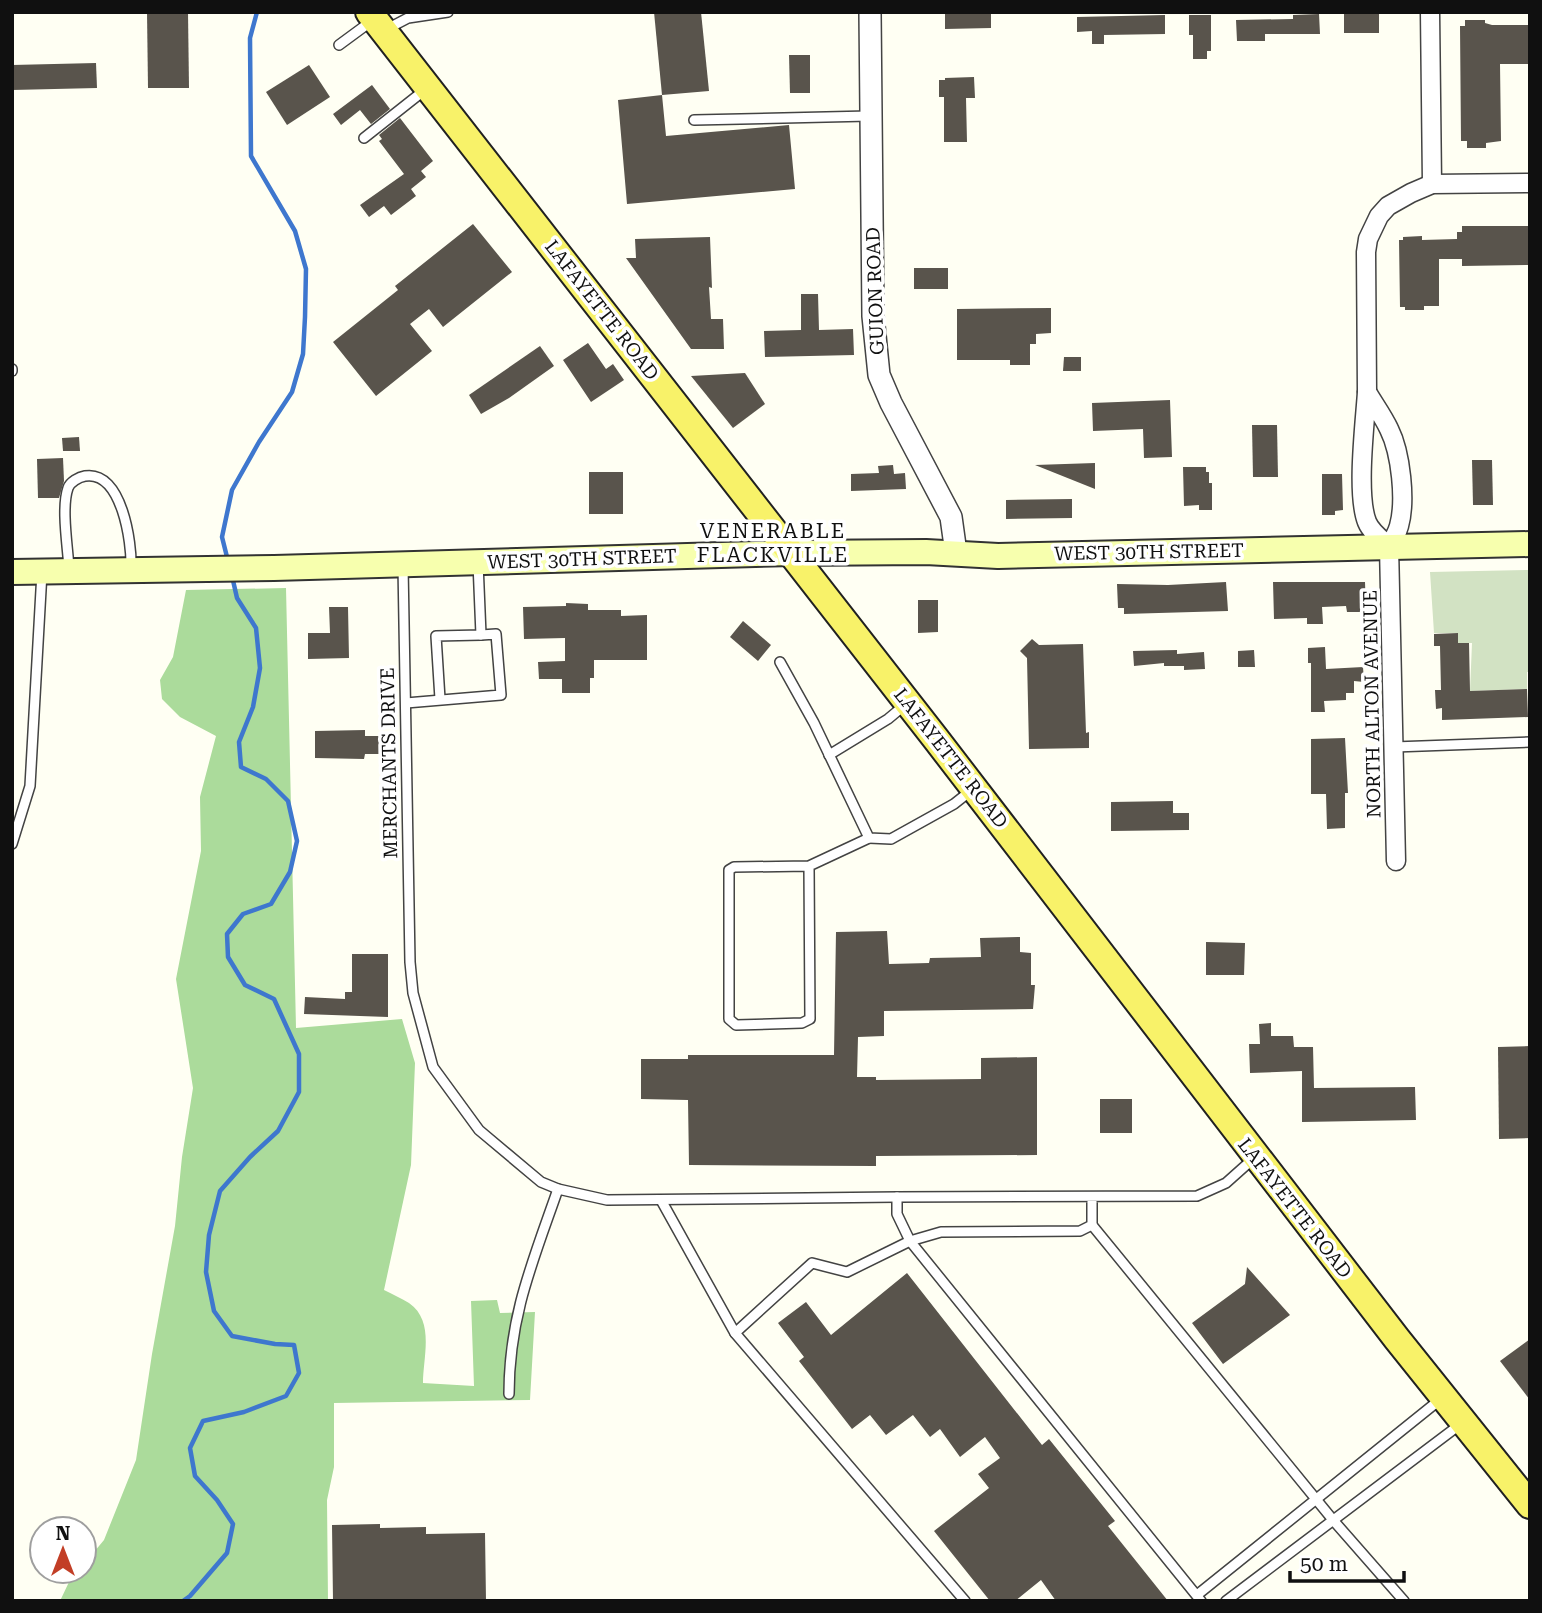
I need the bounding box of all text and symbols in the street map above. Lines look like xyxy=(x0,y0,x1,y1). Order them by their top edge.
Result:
street label: GUION ROAD xyxy=(861,227,889,355)
street label: LAFAYETTE ROAD xyxy=(540,235,664,385)
district label: VENERABLE FLACKVILLE xyxy=(697,519,849,567)
street label: WEST 30TH STREET xyxy=(1054,539,1244,565)
street label: WEST 30TH STREET xyxy=(487,544,677,574)
street label: NORTH ALTON AVENUE xyxy=(1359,590,1385,818)
street label: MERCHANTS DRIVE xyxy=(376,667,402,859)
street label: LAFAYETTE ROAD xyxy=(889,683,1013,833)
street label: LAFAYETTE ROAD xyxy=(1233,1133,1357,1283)
north arrow xyxy=(28,1515,98,1585)
text: N xyxy=(56,1522,71,1545)
scale bar xyxy=(1290,1540,1404,1584)
text: 50 m xyxy=(1300,1552,1348,1576)

